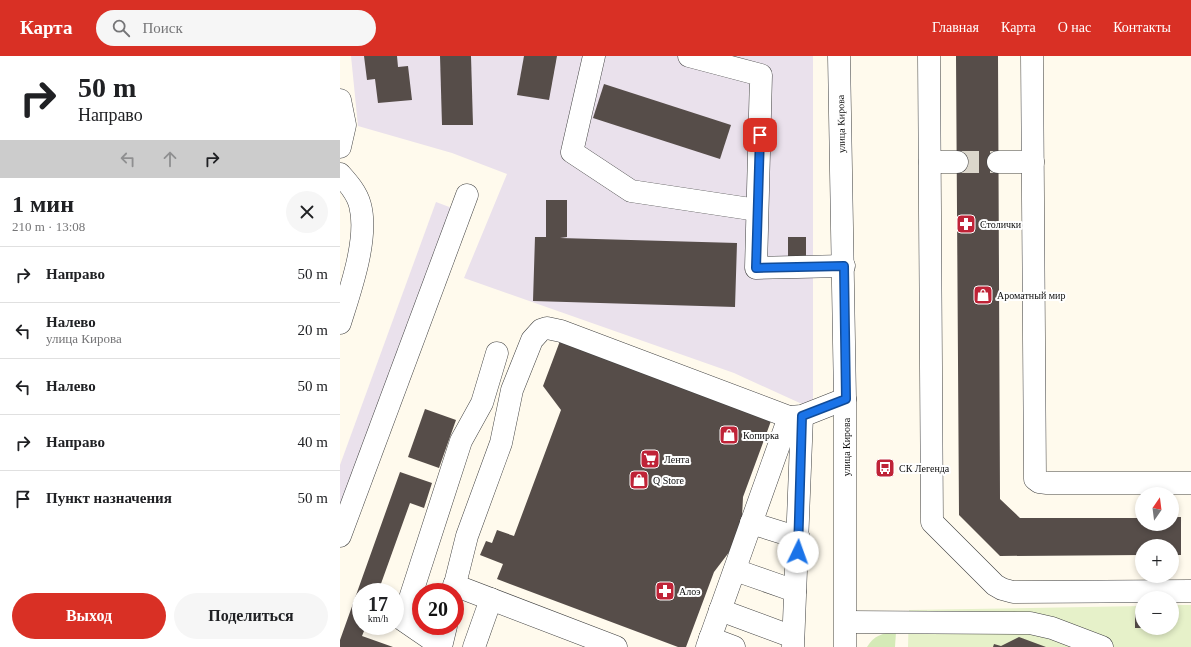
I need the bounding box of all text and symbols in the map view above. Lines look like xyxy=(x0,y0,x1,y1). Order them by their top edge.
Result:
search box xyxy=(96,10,376,46)
text: Карта xyxy=(20,17,72,38)
icon: search xyxy=(110,17,132,39)
text: Поиск xyxy=(142,20,183,36)
text: Главная xyxy=(932,20,979,35)
text: Карта xyxy=(1001,20,1036,35)
text: О нас xyxy=(1058,20,1091,35)
text: Контакты xyxy=(1113,20,1171,35)
icon: right xyxy=(12,72,64,124)
text: 50 m xyxy=(78,72,136,103)
street label: улица Кирова xyxy=(835,94,847,153)
text: Направо xyxy=(78,105,143,125)
pin xyxy=(743,118,777,152)
icon: arrive xyxy=(749,124,771,146)
icon: left xyxy=(117,148,139,170)
icon: ahead xyxy=(159,148,181,170)
icon: right xyxy=(201,148,223,170)
text: 1 мин xyxy=(12,191,74,217)
button: close xyxy=(286,191,328,233)
pharmacy icon: Столички xyxy=(955,213,977,235)
text: 210 m · 13:08 xyxy=(12,219,85,234)
place label: Столички xyxy=(980,219,1022,230)
icon: right xyxy=(12,264,34,286)
text: Направо xyxy=(46,266,105,282)
text: 50 m xyxy=(298,266,328,282)
shop icon: Ароматный мир xyxy=(972,284,994,306)
place label: Ароматный мир xyxy=(997,290,1065,301)
text: Налево xyxy=(46,314,96,330)
icon: left xyxy=(12,320,34,342)
text: 20 m xyxy=(298,322,328,338)
text: улица Кирова xyxy=(46,331,122,346)
icon: left xyxy=(12,376,34,398)
text: Налево xyxy=(46,378,96,394)
text: 50 m xyxy=(298,378,328,394)
street label: улица Кирова xyxy=(841,417,852,476)
shop icon: Копирка xyxy=(718,424,740,446)
place label: Копирка xyxy=(743,430,780,441)
icon: right xyxy=(12,432,34,454)
text: Направо xyxy=(46,434,105,450)
text: 40 m xyxy=(298,434,328,450)
supermarket icon: Лента xyxy=(639,448,661,470)
place label: Лента xyxy=(664,454,690,465)
bus stop icon: СК Легенда xyxy=(874,457,896,479)
place label: СК Легенда xyxy=(899,463,950,474)
shop icon: Q Store xyxy=(628,469,650,491)
place label: Q Store xyxy=(653,475,684,486)
north arrow xyxy=(1135,487,1179,531)
map controls xyxy=(1135,487,1179,635)
icon: arrive xyxy=(12,488,34,510)
text: Пункт назначения xyxy=(46,490,172,506)
text: 50 m xyxy=(298,490,328,506)
position arrow xyxy=(777,531,819,573)
button: + xyxy=(1135,539,1179,583)
pharmacy icon: Алоэ xyxy=(654,580,676,602)
speed limit sign: 20 xyxy=(412,583,464,635)
place label: Алоэ xyxy=(679,586,701,597)
button: − xyxy=(1135,591,1179,635)
button: Выход xyxy=(12,593,166,639)
button: Поделиться xyxy=(174,593,328,639)
text: 17 xyxy=(368,593,388,615)
text: km/h xyxy=(368,613,388,624)

